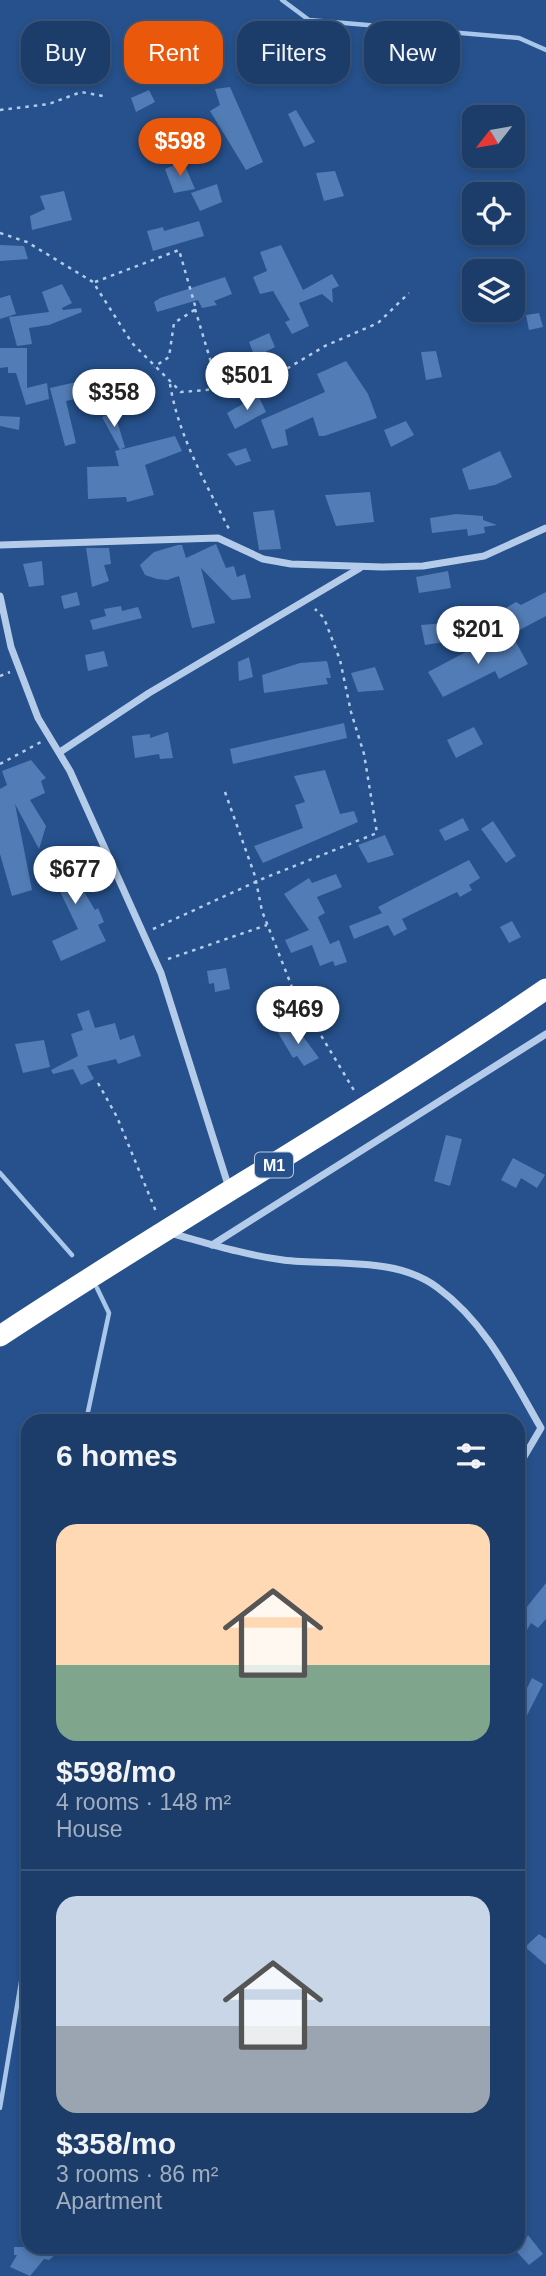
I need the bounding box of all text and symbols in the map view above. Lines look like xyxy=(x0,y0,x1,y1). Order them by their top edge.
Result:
chip: Buy xyxy=(21,21,110,84)
chip: Rent xyxy=(124,21,223,84)
chip: Filters xyxy=(237,21,350,84)
chip: New xyxy=(364,21,460,84)
north arrow xyxy=(462,105,525,168)
map controls xyxy=(462,105,525,322)
pin: $598 xyxy=(139,118,221,178)
text: $598 xyxy=(154,128,206,154)
button: locate xyxy=(462,182,525,245)
button: layers xyxy=(462,259,525,322)
pin: $501 xyxy=(206,352,288,412)
text: $501 xyxy=(221,362,273,388)
pin: $358 xyxy=(73,370,155,429)
text: $358 xyxy=(88,379,140,405)
pin: $201 xyxy=(437,606,519,666)
text: $201 xyxy=(452,616,504,642)
pin: $677 xyxy=(34,846,116,906)
text: $677 xyxy=(49,856,101,882)
pin: $469 xyxy=(257,986,339,1046)
text: $469 xyxy=(272,996,324,1022)
road number: M1 xyxy=(255,1152,293,1177)
icon: filters xyxy=(452,1437,490,1475)
text: 6 homes xyxy=(56,1439,178,1472)
icon: home xyxy=(210,1570,336,1696)
text: $598/mo xyxy=(56,1755,176,1788)
text: 4 rooms · 148 m² xyxy=(56,1789,231,1815)
text: House xyxy=(56,1816,122,1842)
icon: home xyxy=(210,1942,336,2068)
text: $358/mo xyxy=(56,2127,176,2160)
text: 3 rooms · 86 m² xyxy=(56,2161,218,2187)
text: Apartment xyxy=(56,2188,162,2214)

